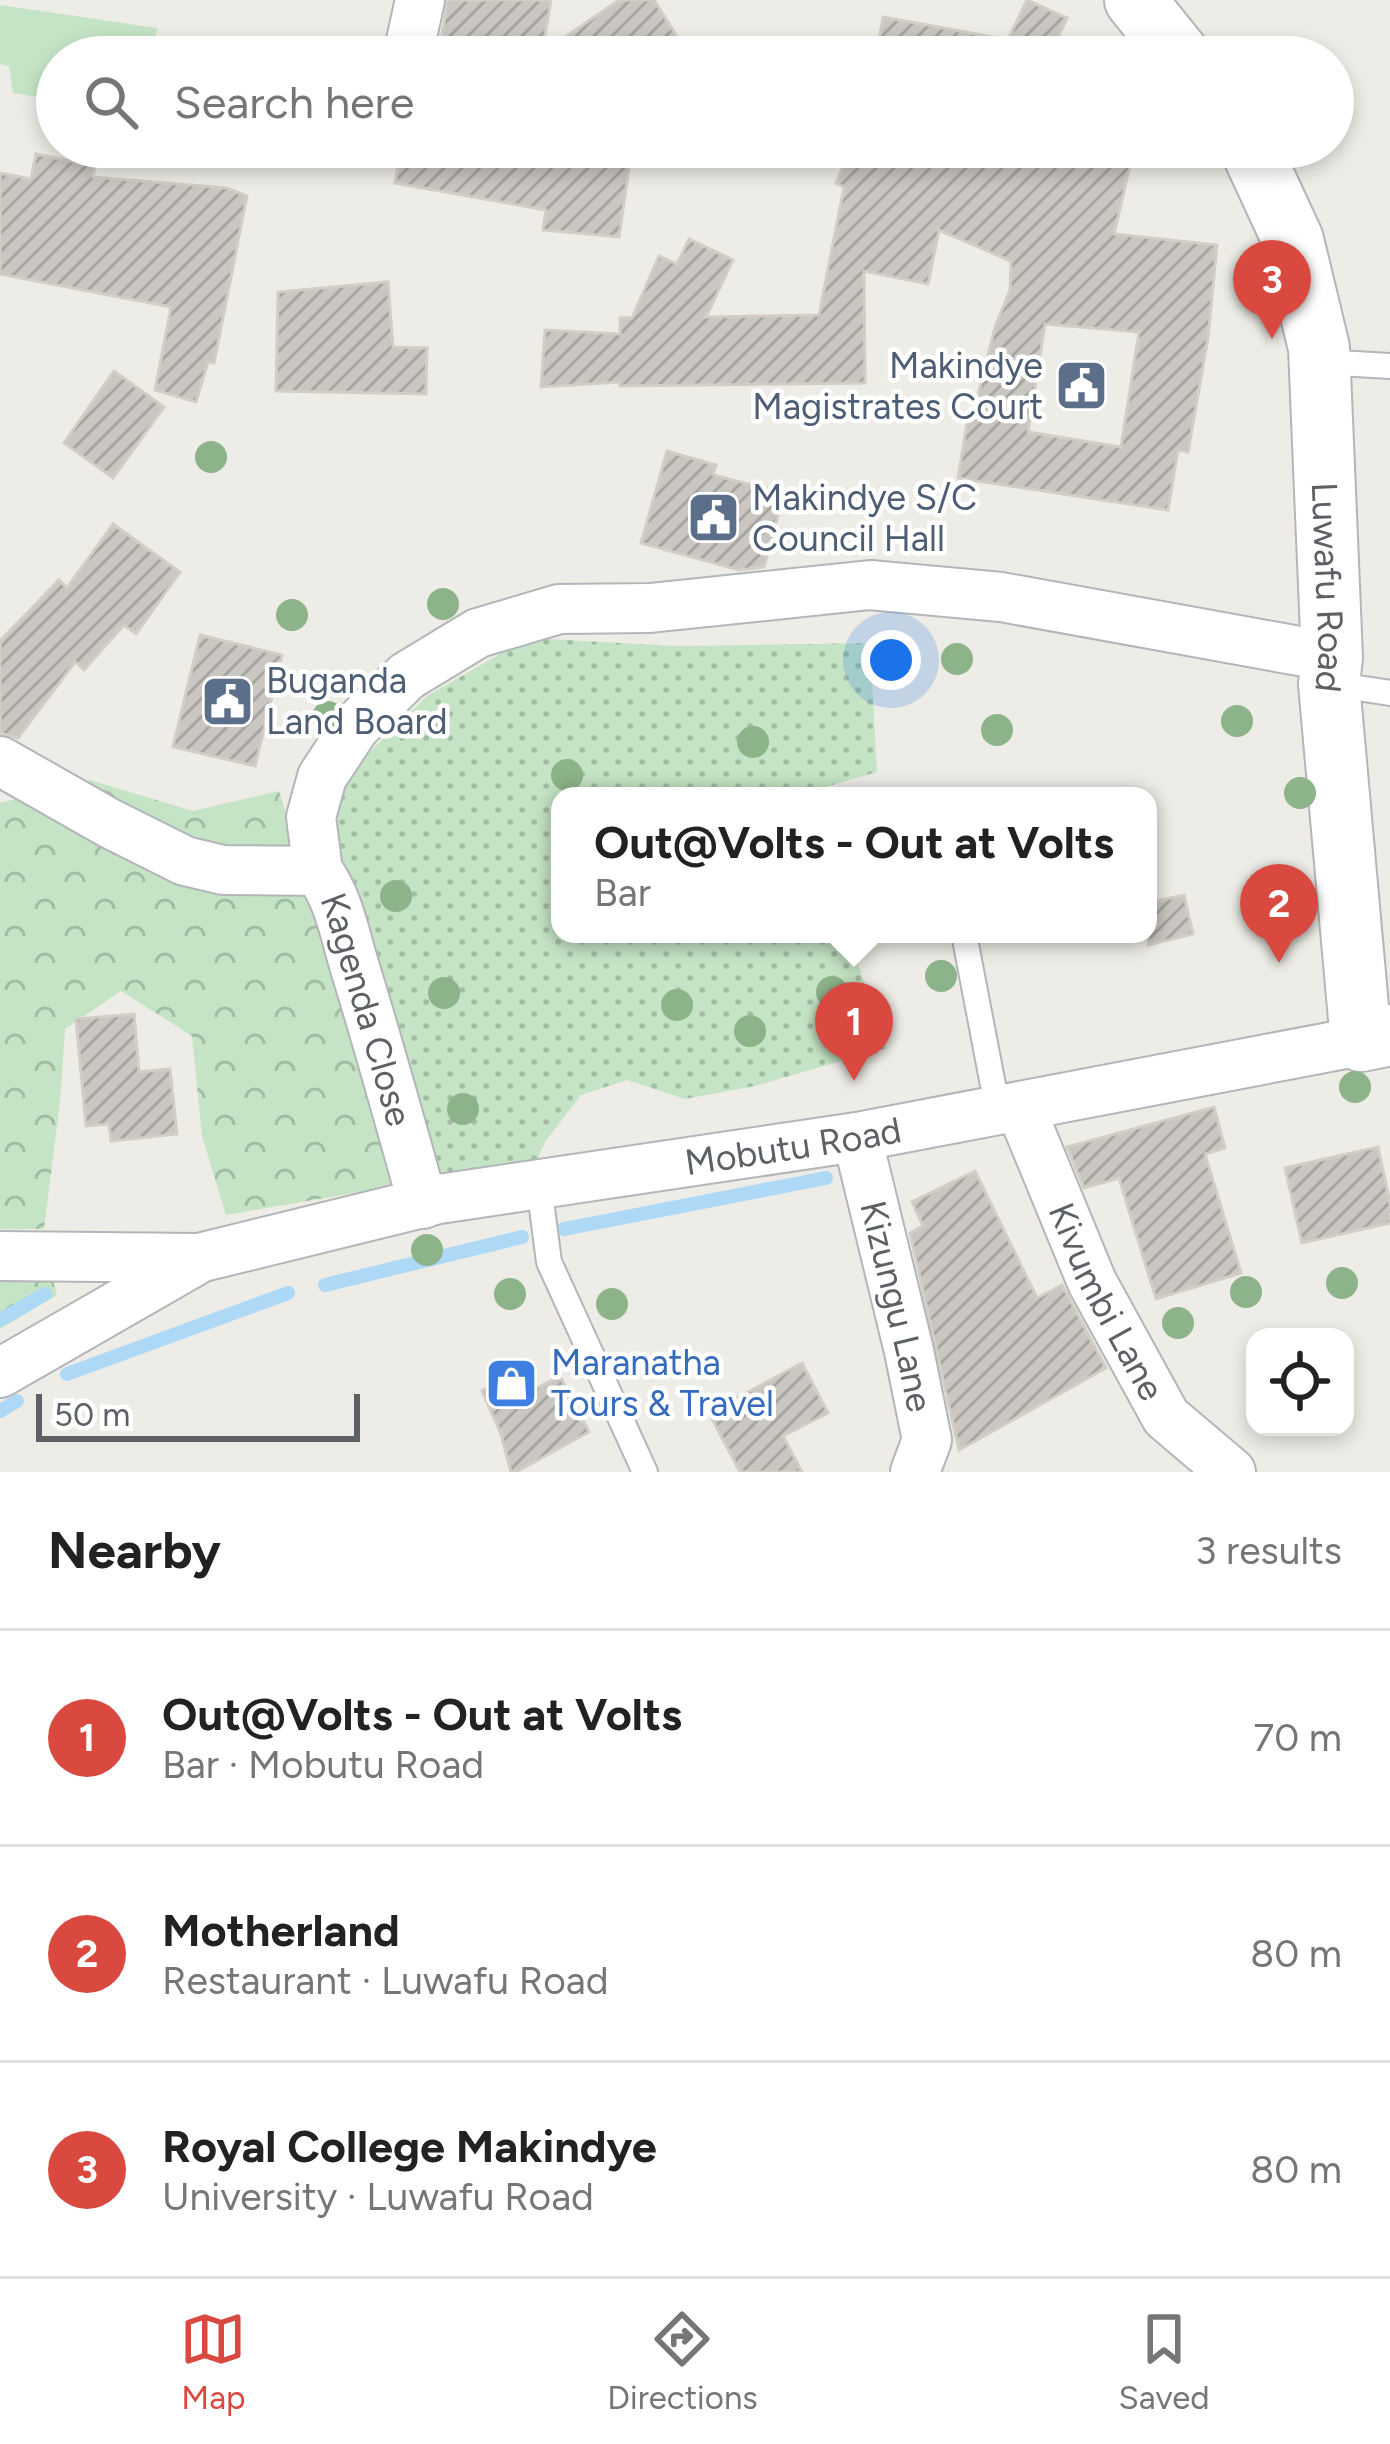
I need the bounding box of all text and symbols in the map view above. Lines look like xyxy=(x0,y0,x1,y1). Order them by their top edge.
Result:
search box xyxy=(36,36,1354,168)
icon: search xyxy=(78,69,144,135)
text: Search here xyxy=(174,75,414,129)
pin: 3 xyxy=(1233,240,1311,339)
place label: Makindye Magistrates Court xyxy=(752,344,1043,428)
public building icon: Makindye Magistrates Court xyxy=(1054,358,1110,414)
place label: Makindye S/C Council Hall xyxy=(752,476,977,560)
street label: Luwafu Road xyxy=(1303,481,1354,694)
public building icon: Makindye S/C Council Hall xyxy=(685,490,741,546)
your location xyxy=(861,630,921,690)
place label: Buganda Land Board xyxy=(266,659,448,743)
public building icon: Buganda Land Board xyxy=(199,673,255,729)
popup xyxy=(551,787,1157,943)
text: Out@Volts - Out at Volts xyxy=(594,815,1114,869)
pin: 2 xyxy=(1240,864,1318,963)
text: Bar xyxy=(594,869,651,916)
street label: Kagenda Close xyxy=(312,887,422,1131)
pin: 1 xyxy=(815,982,893,1081)
street label: Mobutu Road xyxy=(682,1108,905,1184)
street label: Kizungu Lane xyxy=(852,1196,942,1415)
street label: Kivumbi Lane xyxy=(1040,1196,1174,1407)
map controls xyxy=(1246,1328,1354,1436)
button: locate xyxy=(1246,1328,1354,1436)
place label: Maranatha Tours & Travel xyxy=(551,1341,774,1425)
shop icon: Maranatha Tours & Travel xyxy=(484,1355,540,1411)
scale bar xyxy=(36,1388,360,1441)
text: 50 m xyxy=(54,1395,130,1434)
text: Nearby xyxy=(48,1520,221,1581)
text: 3 results xyxy=(1195,1527,1342,1574)
text: Out@Volts - Out at Volts xyxy=(162,1687,682,1741)
text: 1 xyxy=(79,1714,95,1761)
text: 70 m xyxy=(1253,1714,1342,1761)
text: Bar · Mobutu Road xyxy=(162,1741,484,1788)
text: Motherland xyxy=(162,1903,400,1957)
text: 2 xyxy=(76,1930,98,1977)
text: 80 m xyxy=(1250,1930,1342,1977)
text: Restaurant · Luwafu Road xyxy=(162,1957,609,2004)
text: Royal College Makindye xyxy=(162,2119,657,2173)
text: 3 xyxy=(76,2146,98,2193)
text: 80 m xyxy=(1250,2146,1342,2193)
text: University · Luwafu Road xyxy=(162,2173,594,2220)
tab: Map xyxy=(180,2306,246,2417)
tab: Directions xyxy=(607,2306,758,2417)
tab: Saved xyxy=(1119,2306,1210,2417)

